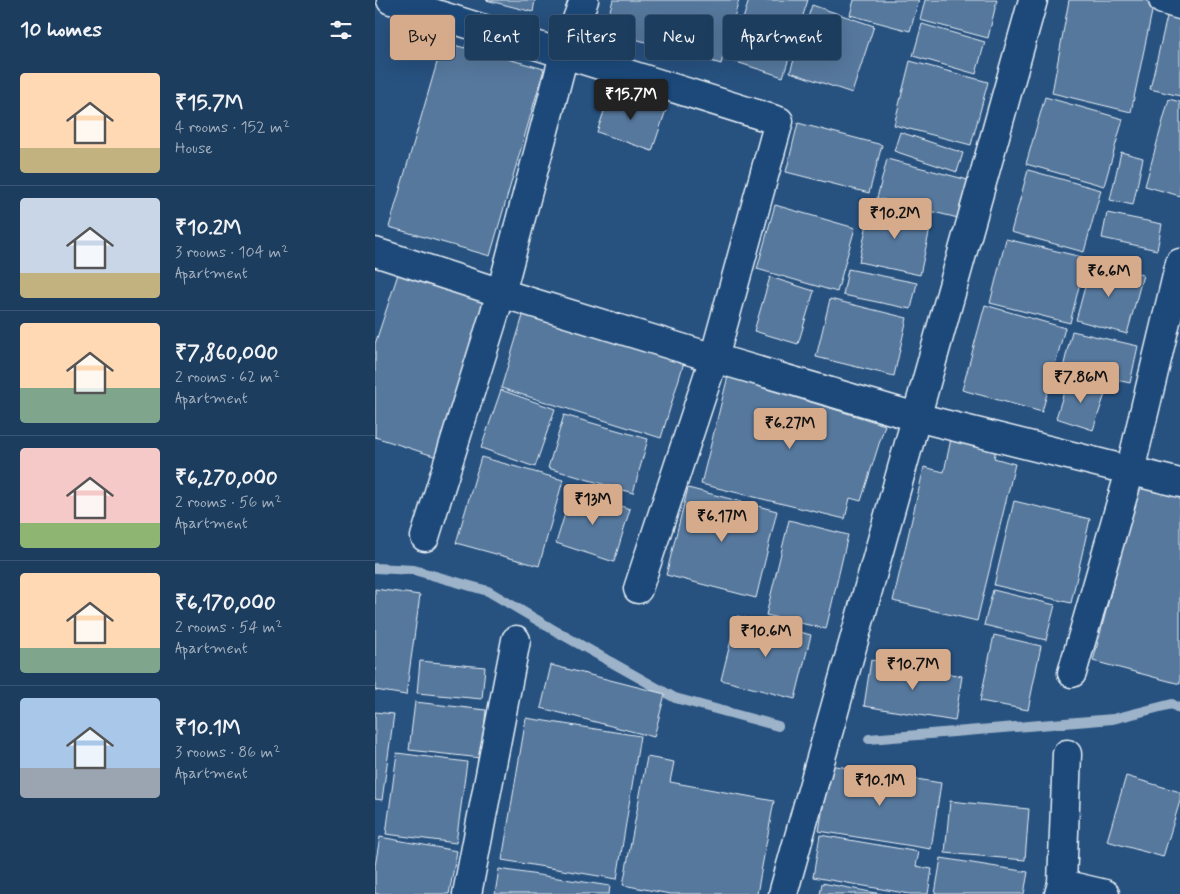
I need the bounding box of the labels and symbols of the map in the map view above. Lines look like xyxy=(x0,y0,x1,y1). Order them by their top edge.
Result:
pin: ₹15.7M xyxy=(590,78,672,121)
pin: ₹10.2M xyxy=(854,198,936,240)
pin: ₹6.6M xyxy=(1074,256,1144,298)
pin: ₹7.86M xyxy=(1040,362,1122,404)
pin: ₹6.27M xyxy=(749,408,831,450)
pin: ₹13M xyxy=(563,484,623,526)
pin: ₹6.17M xyxy=(681,500,763,543)
pin: ₹10.6M xyxy=(725,616,807,658)
pin: ₹10.7M xyxy=(872,648,954,691)
pin: ₹10.1M xyxy=(839,764,921,807)

